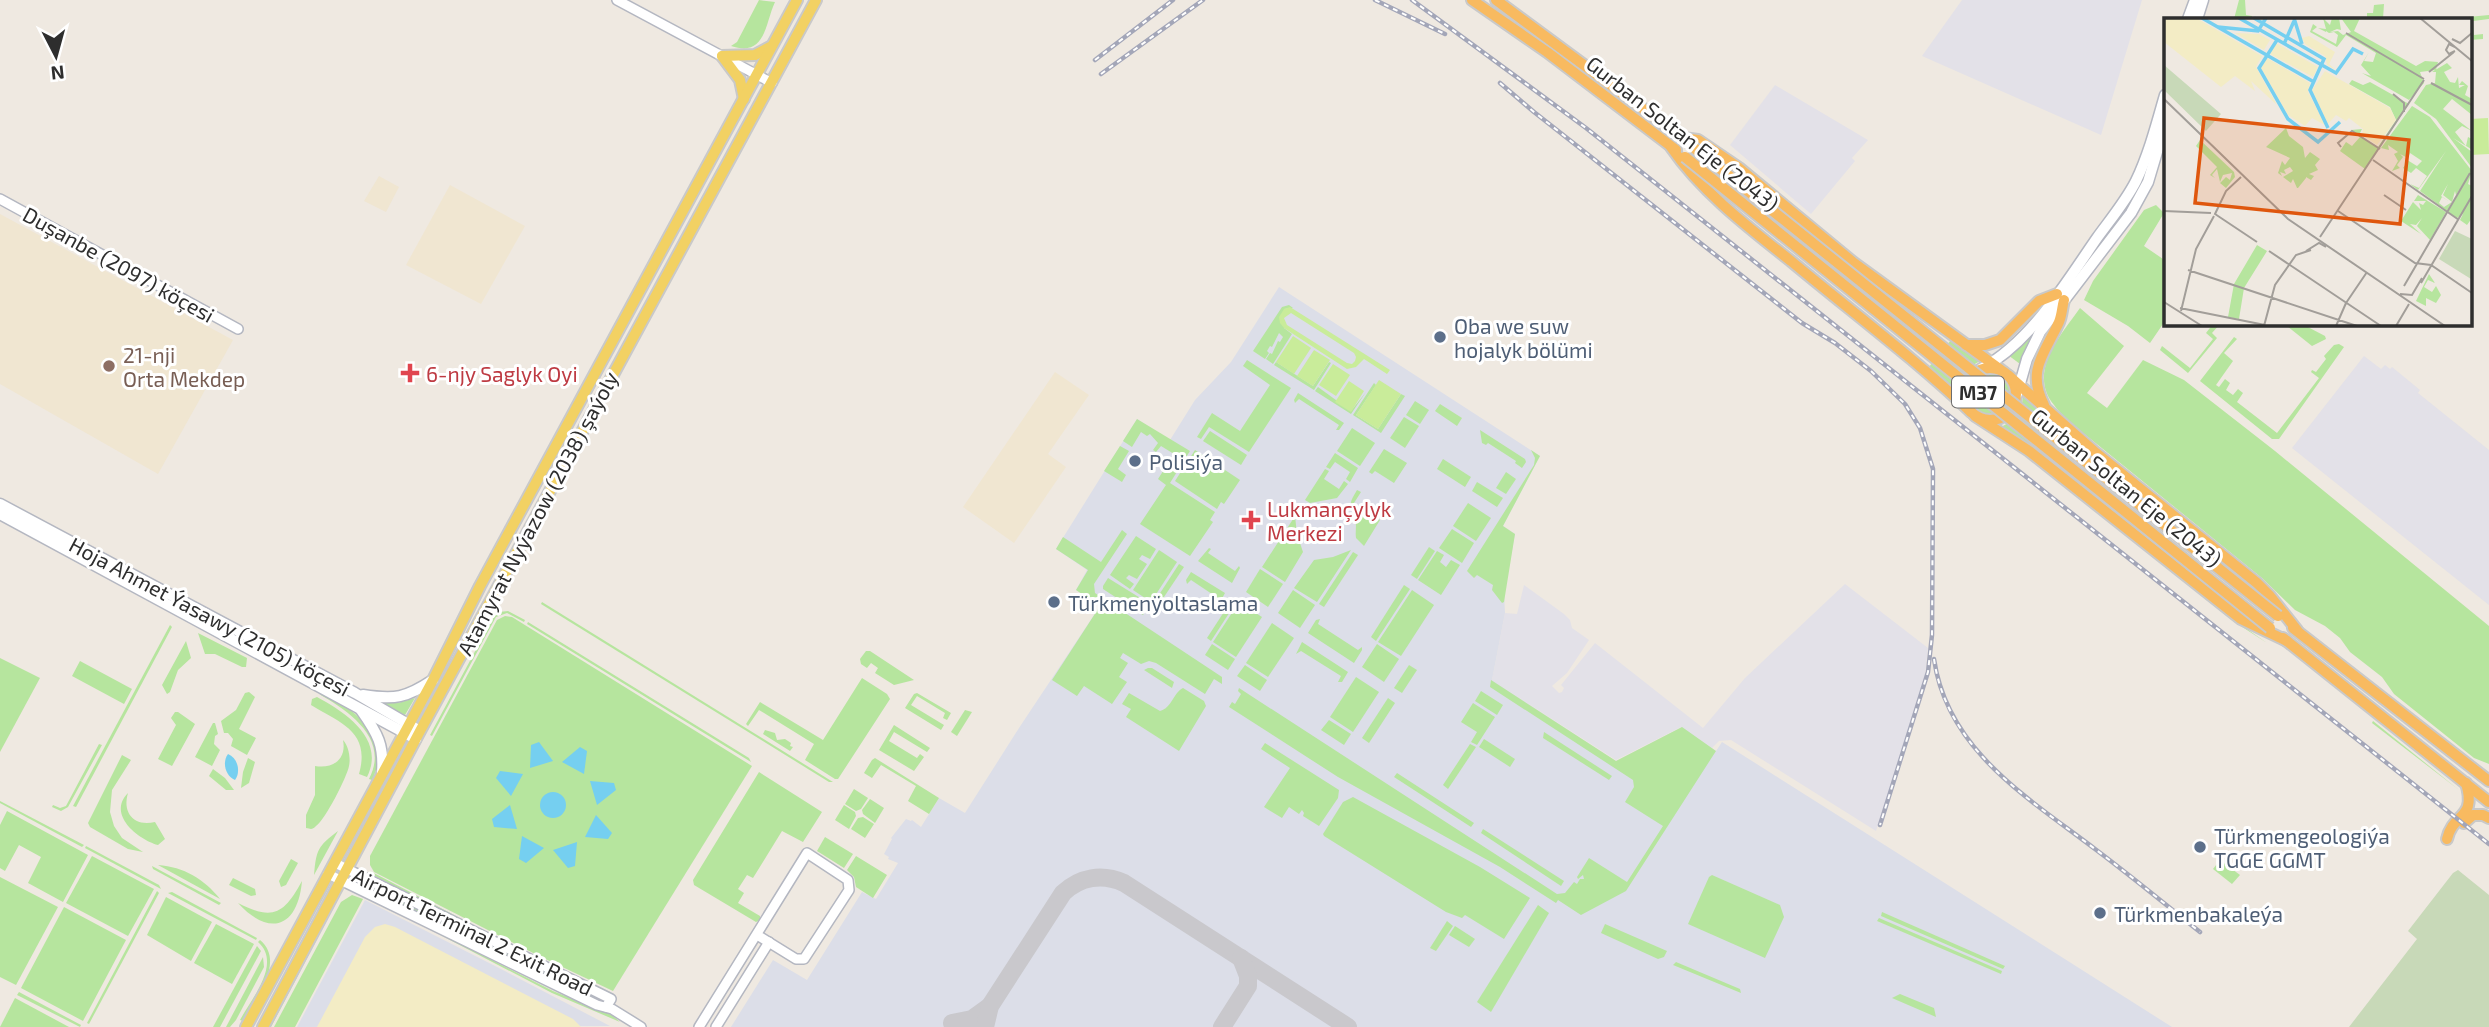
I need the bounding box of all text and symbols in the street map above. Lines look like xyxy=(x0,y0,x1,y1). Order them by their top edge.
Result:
inset map xyxy=(2164,18,2472,326)
north arrow xyxy=(21,21,91,91)
street label: Gurban Soltan Eje (2043) xyxy=(1581,50,1784,217)
text: N xyxy=(50,61,66,86)
street label: Duşanbe (2097) köçesi xyxy=(18,201,219,329)
place label: Oba we suw hojalyk bölümi xyxy=(1454,313,1593,363)
marker: Oba we suw hojalyk bölümi xyxy=(1432,329,1448,345)
place label: 21-nji Orta Mekdep xyxy=(123,342,245,391)
marker: 21-nji Orta Mekdep xyxy=(101,358,117,374)
place label: 6-njy Saglyk Oyi xyxy=(426,361,578,387)
marker: 6-njy Saglyk Oyi xyxy=(400,363,420,383)
street label: Atamyrat Nyýazow (2038) şaýoly xyxy=(451,367,624,660)
road number: M37 xyxy=(1952,376,2004,408)
street label: Gurban Soltan Eje (2043) xyxy=(2026,403,2227,572)
place label: Polisiýa xyxy=(1149,449,1223,474)
marker: Polisiýa xyxy=(1127,453,1143,469)
place label: Lukmançylyk Merkezi xyxy=(1267,496,1392,545)
marker: Lukmançylyk Merkezi xyxy=(1241,510,1261,530)
street label: Hoja Ahmet Ýasawy (2105) köçesi xyxy=(65,531,355,703)
place label: Türkmenÿoltaslama xyxy=(1068,590,1258,615)
marker: Türkmenÿoltaslama xyxy=(1046,594,1062,610)
place label: Türkmengeologiýa TGGE GGMT xyxy=(2214,823,2390,872)
marker: Türkmengeologiýa TGGE GGMT xyxy=(2192,839,2208,855)
street label: Airport Terminal 2 Exit Road xyxy=(349,862,597,1000)
place label: Türkmenbakaleýa xyxy=(2114,901,2283,926)
marker: Türkmenbakaleýa xyxy=(2092,905,2108,921)

